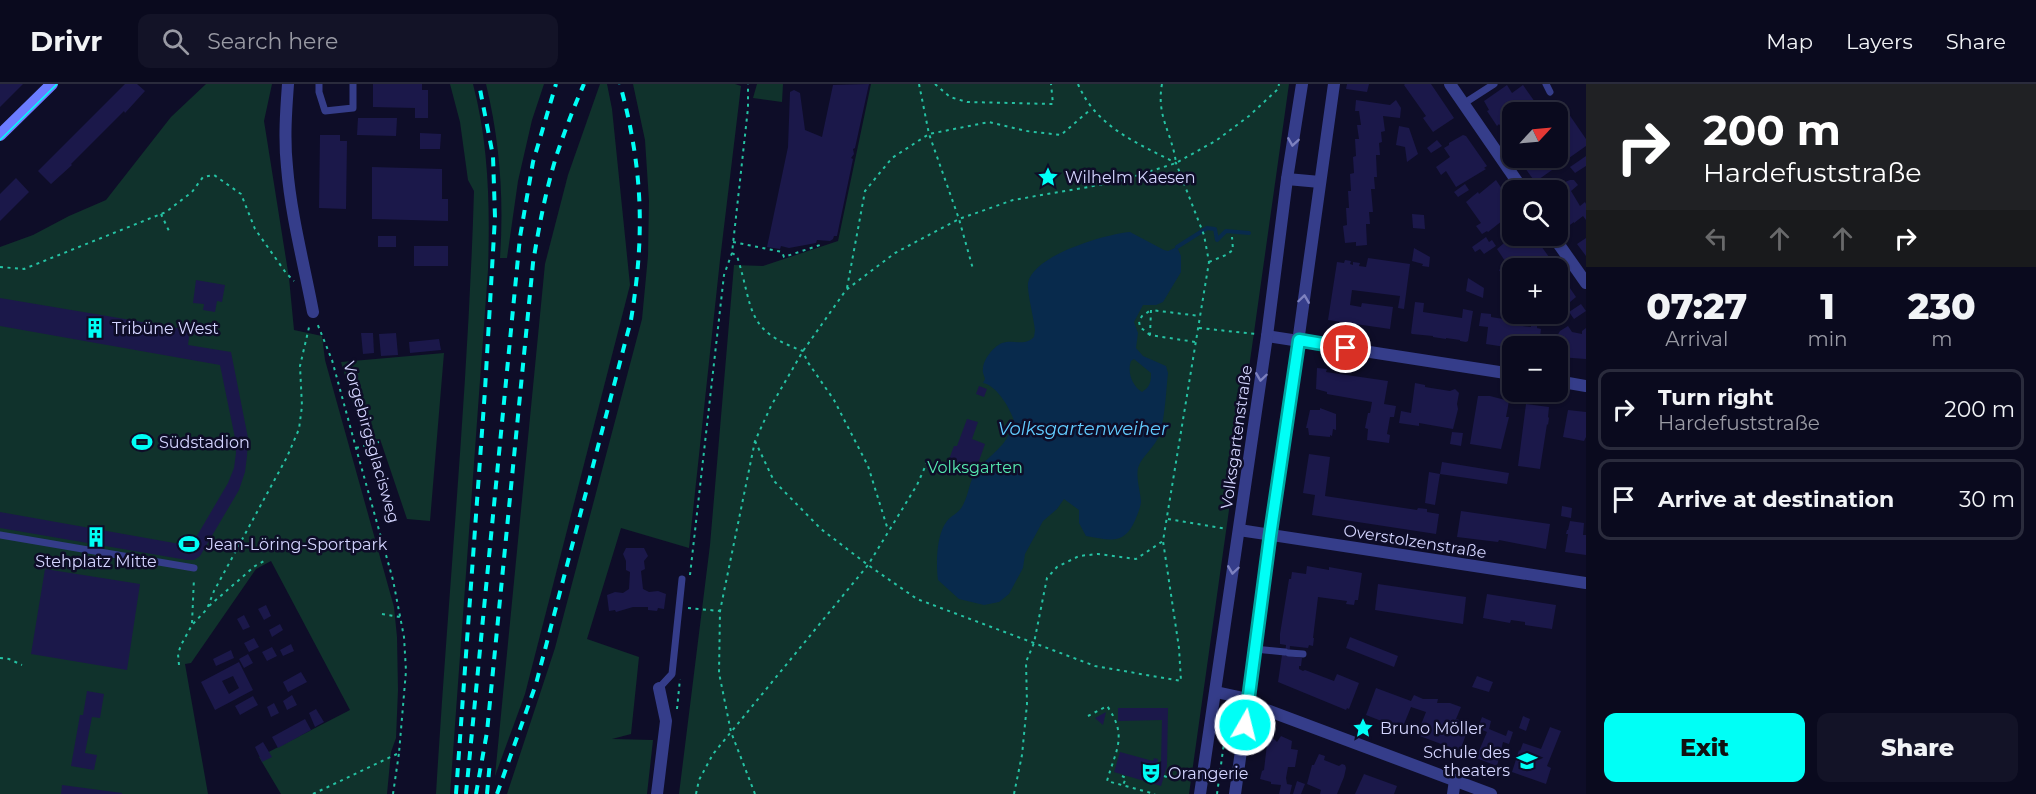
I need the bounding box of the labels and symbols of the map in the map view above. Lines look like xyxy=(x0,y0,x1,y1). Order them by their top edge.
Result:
north arrow xyxy=(1502,102,1568,168)
one-way arrow xyxy=(1287,137,1299,146)
place icon: Wilhelm Kaesen xyxy=(1036,165,1060,189)
place label: Wilhelm Kaesen xyxy=(1065,168,1196,187)
one-way arrow xyxy=(1298,295,1310,304)
building icon: Tribüne West xyxy=(83,316,107,340)
place label: Tribüne West xyxy=(112,319,219,338)
pin xyxy=(1320,322,1371,373)
street label: Vorgebirgsglacisweg xyxy=(339,359,404,525)
street label: Volksgartenstraße xyxy=(1217,364,1256,510)
one-way arrow xyxy=(1256,372,1268,381)
water label: Volksgartenweiher xyxy=(998,418,1169,440)
sports icon: Südstadion xyxy=(130,430,154,454)
place label: Südstadion xyxy=(159,433,250,452)
park label: Volksgarten xyxy=(927,458,1023,477)
street label: Overstolzenstraße xyxy=(1342,521,1488,562)
building icon: Stehplatz Mitte xyxy=(84,525,108,549)
sports icon: Jean-Löring-Sportpark xyxy=(177,532,201,556)
place label: Jean-Löring-Sportpark xyxy=(205,535,388,554)
place label: Stehplatz Mitte xyxy=(35,552,157,571)
one-way arrow xyxy=(1228,565,1240,574)
position arrow xyxy=(1213,693,1277,757)
place icon: Bruno Möller xyxy=(1351,716,1375,740)
place label: Bruno Möller xyxy=(1380,719,1484,738)
place label: Schule des theaters xyxy=(1423,743,1510,780)
school or university icon: Schule des theaters xyxy=(1515,749,1539,773)
theatre icon: Orangerie xyxy=(1139,761,1163,785)
place label: Orangerie xyxy=(1168,764,1248,783)

